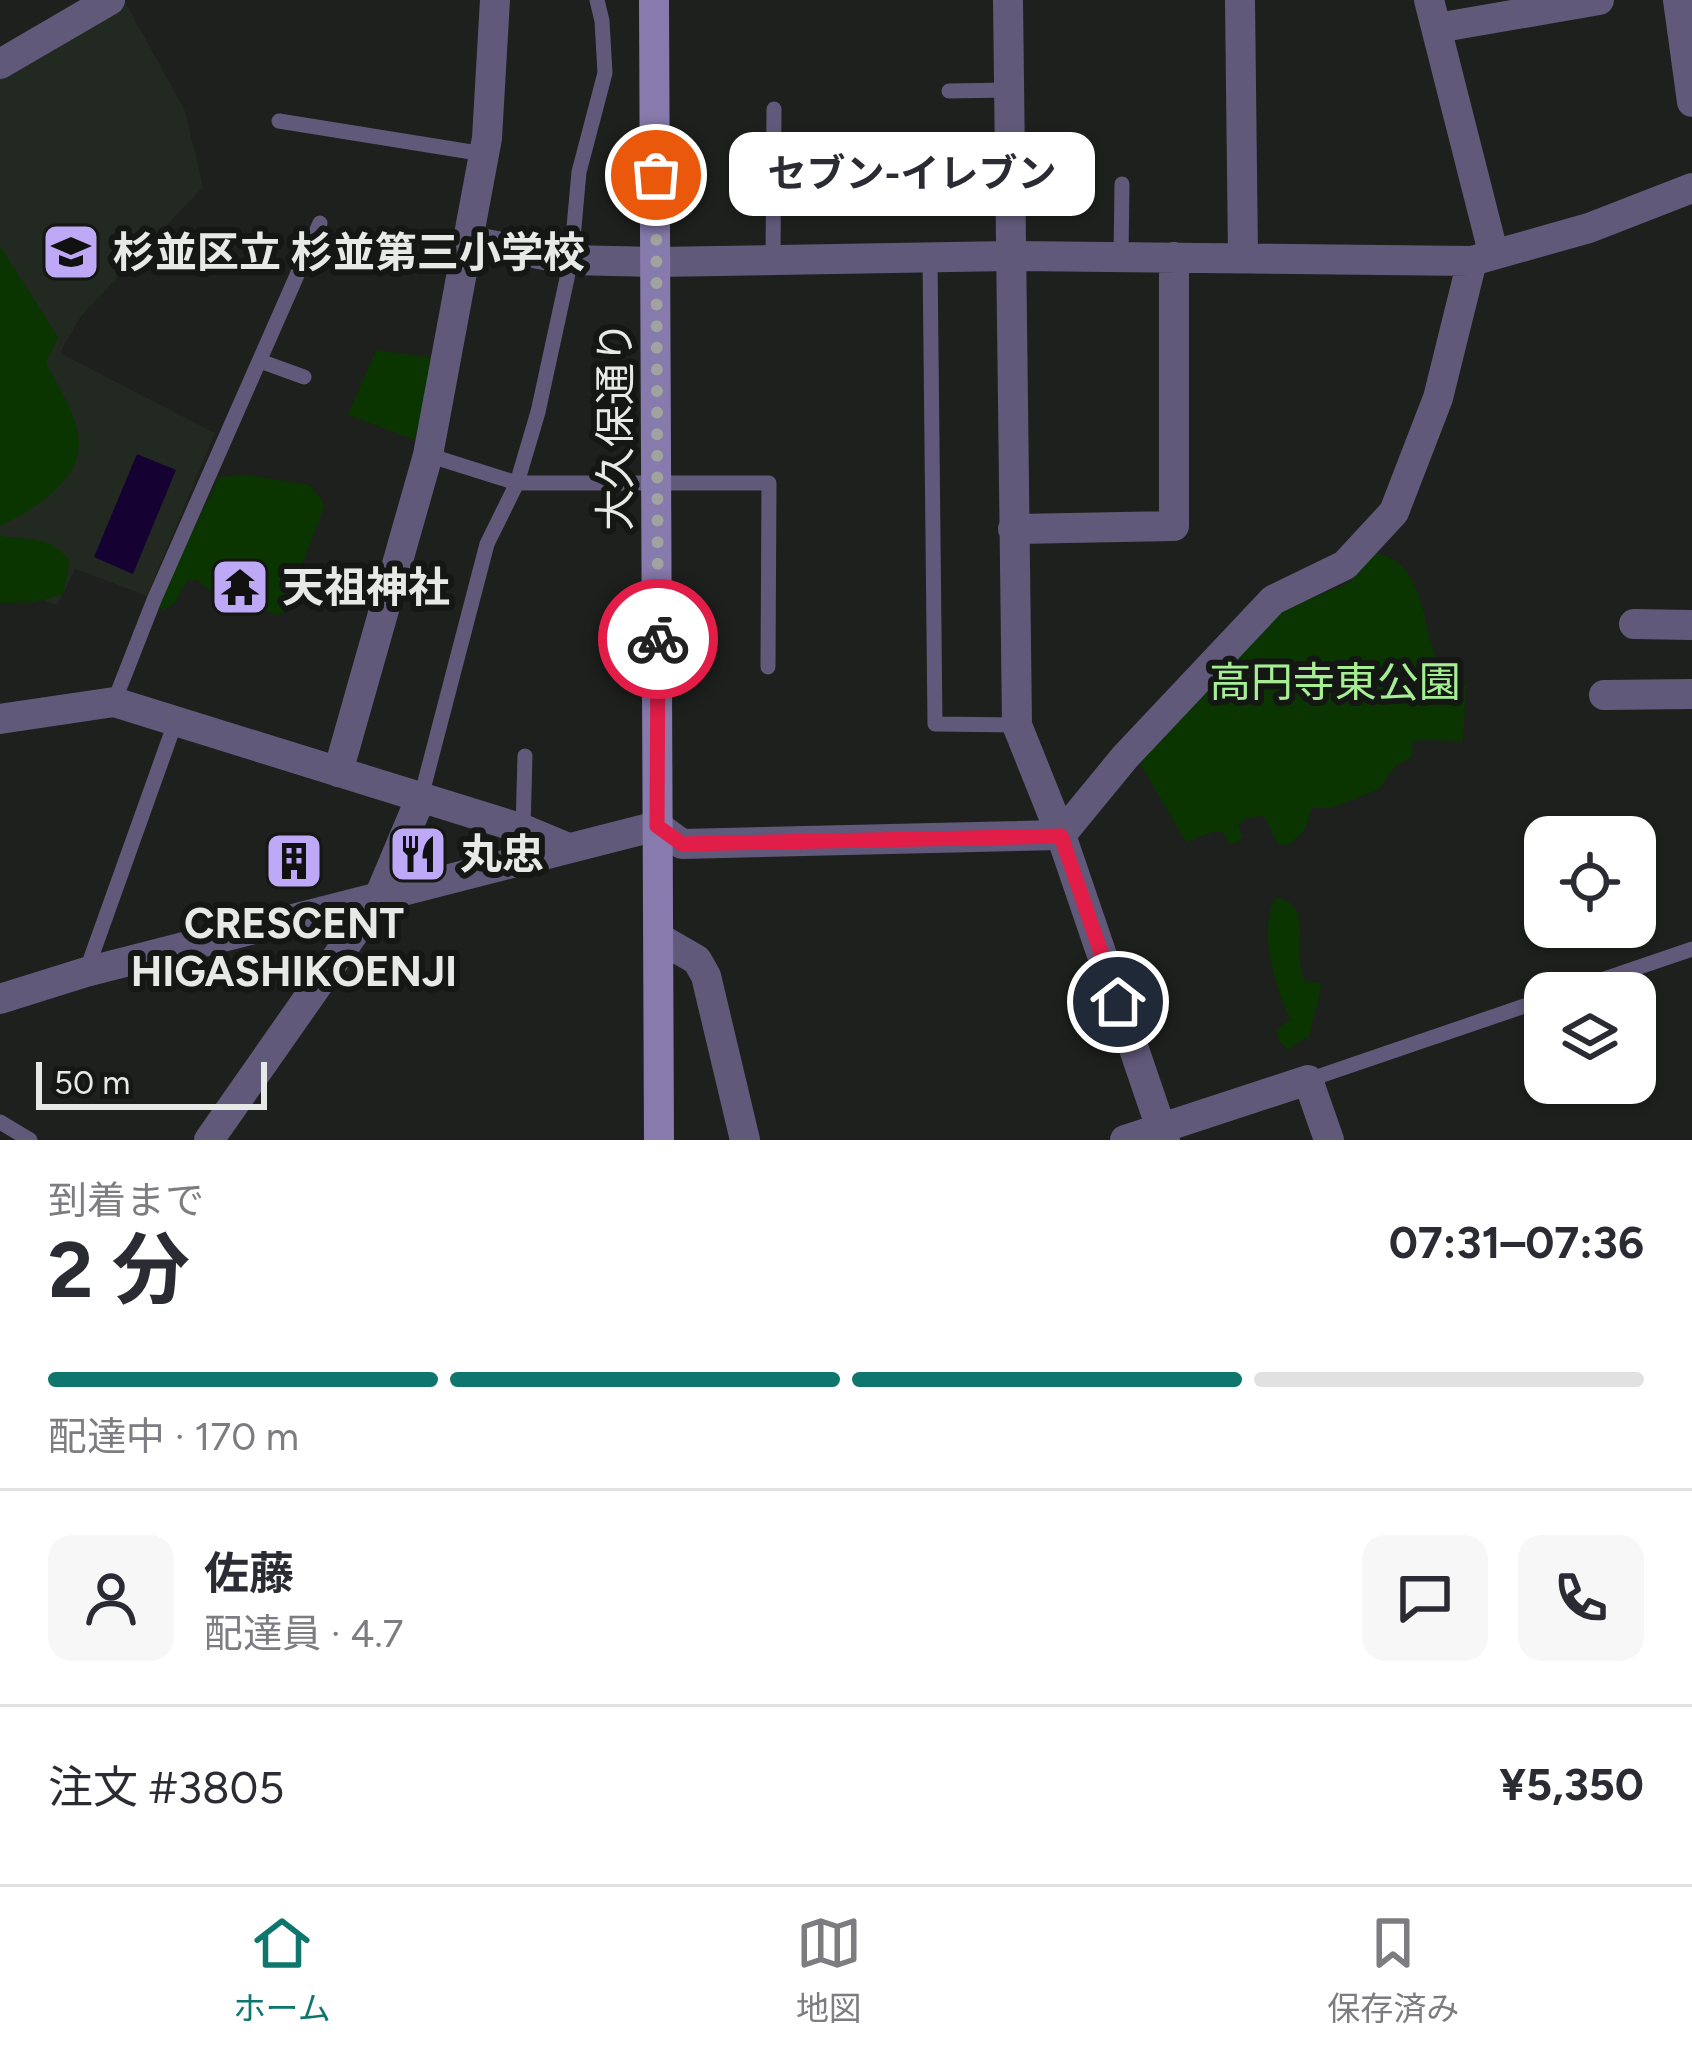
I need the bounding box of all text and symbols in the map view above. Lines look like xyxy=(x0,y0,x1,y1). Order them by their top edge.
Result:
pin xyxy=(605,124,707,226)
callout: セブン-イレブン xyxy=(728,133,1094,217)
icon: bag xyxy=(623,142,689,208)
text: セブン-イレブン xyxy=(768,150,1056,197)
school or university icon: 杉並区立 杉並第三小学校 xyxy=(40,221,102,283)
place label: 杉並区立 杉並第三小学校 xyxy=(113,227,585,278)
street label: 大久保通り xyxy=(590,321,641,531)
temple icon: 天祖神社 xyxy=(209,556,271,618)
place label: 天祖神社 xyxy=(282,562,450,613)
courier xyxy=(598,579,718,699)
icon: bike xyxy=(625,606,691,672)
park label: 高円寺東公園 xyxy=(1209,657,1461,708)
map controls xyxy=(1524,816,1656,1104)
button: locate xyxy=(1524,816,1656,948)
restaurant icon: 丸忠 xyxy=(387,823,449,885)
place label: 丸忠 xyxy=(460,829,544,880)
building icon: CRESCENT HIGASHIKOENJI xyxy=(263,830,325,892)
place label: CRESCENT HIGASHIKOENJI xyxy=(131,898,457,997)
pin xyxy=(1067,951,1169,1053)
icon: home xyxy=(1085,969,1151,1035)
button: layers xyxy=(1524,972,1656,1104)
scale bar xyxy=(36,1056,267,1109)
text: 50 m xyxy=(54,1063,130,1102)
text: 到着まで xyxy=(48,1177,204,1224)
text: 07:31–07:36 xyxy=(1389,1215,1644,1269)
text: 2 分 xyxy=(48,1223,190,1317)
text: 配達中 · 170 m xyxy=(48,1413,299,1460)
button: person xyxy=(48,1535,174,1661)
button: chat xyxy=(1362,1535,1488,1661)
button: phone xyxy=(1518,1535,1644,1661)
text: 佐藤 xyxy=(204,1546,294,1600)
text: 配達員 · 4.7 xyxy=(204,1610,403,1657)
text: ¥5,350 xyxy=(1499,1757,1644,1811)
text: 注文 #3805 xyxy=(48,1760,284,1814)
tab: ホーム xyxy=(233,1910,331,2030)
tab: 地図 xyxy=(796,1910,862,2030)
tab: 保存済み xyxy=(1327,1910,1459,2030)

